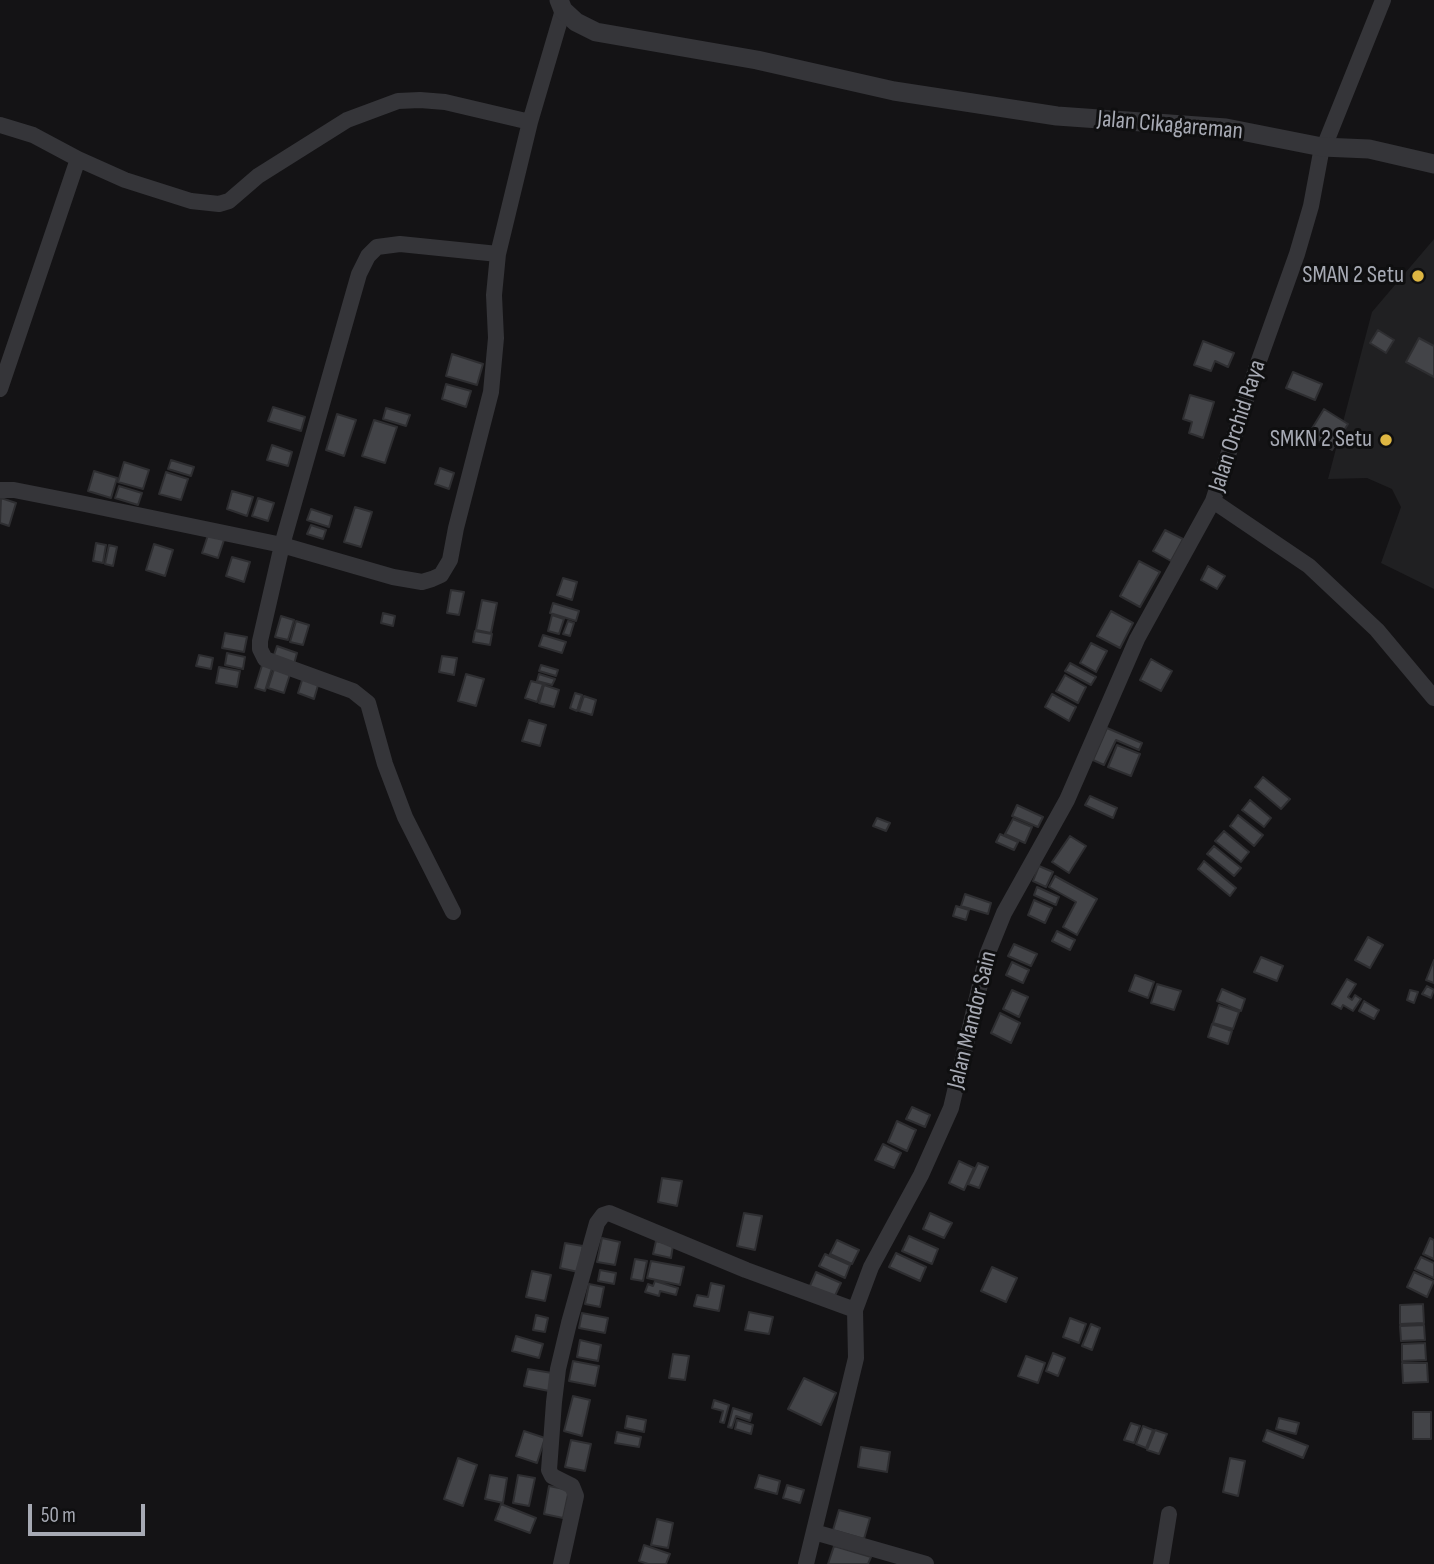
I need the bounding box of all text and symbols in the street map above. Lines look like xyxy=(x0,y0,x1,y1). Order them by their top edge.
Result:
street label: Jalan Cikagareman xyxy=(1096,105,1244,147)
place label: SMAN 2 Setu xyxy=(1302,262,1404,290)
marker: SMAN 2 Setu xyxy=(1410,268,1426,284)
street label: Jalan Orchid Raya xyxy=(1203,357,1273,495)
place label: SMKN 2 Setu xyxy=(1270,426,1372,454)
marker: SMKN 2 Setu xyxy=(1378,432,1394,448)
street label: Jalan Mandor Sain xyxy=(942,948,1004,1092)
scale bar xyxy=(32,1490,149,1534)
text: 50 m xyxy=(41,1503,76,1528)

